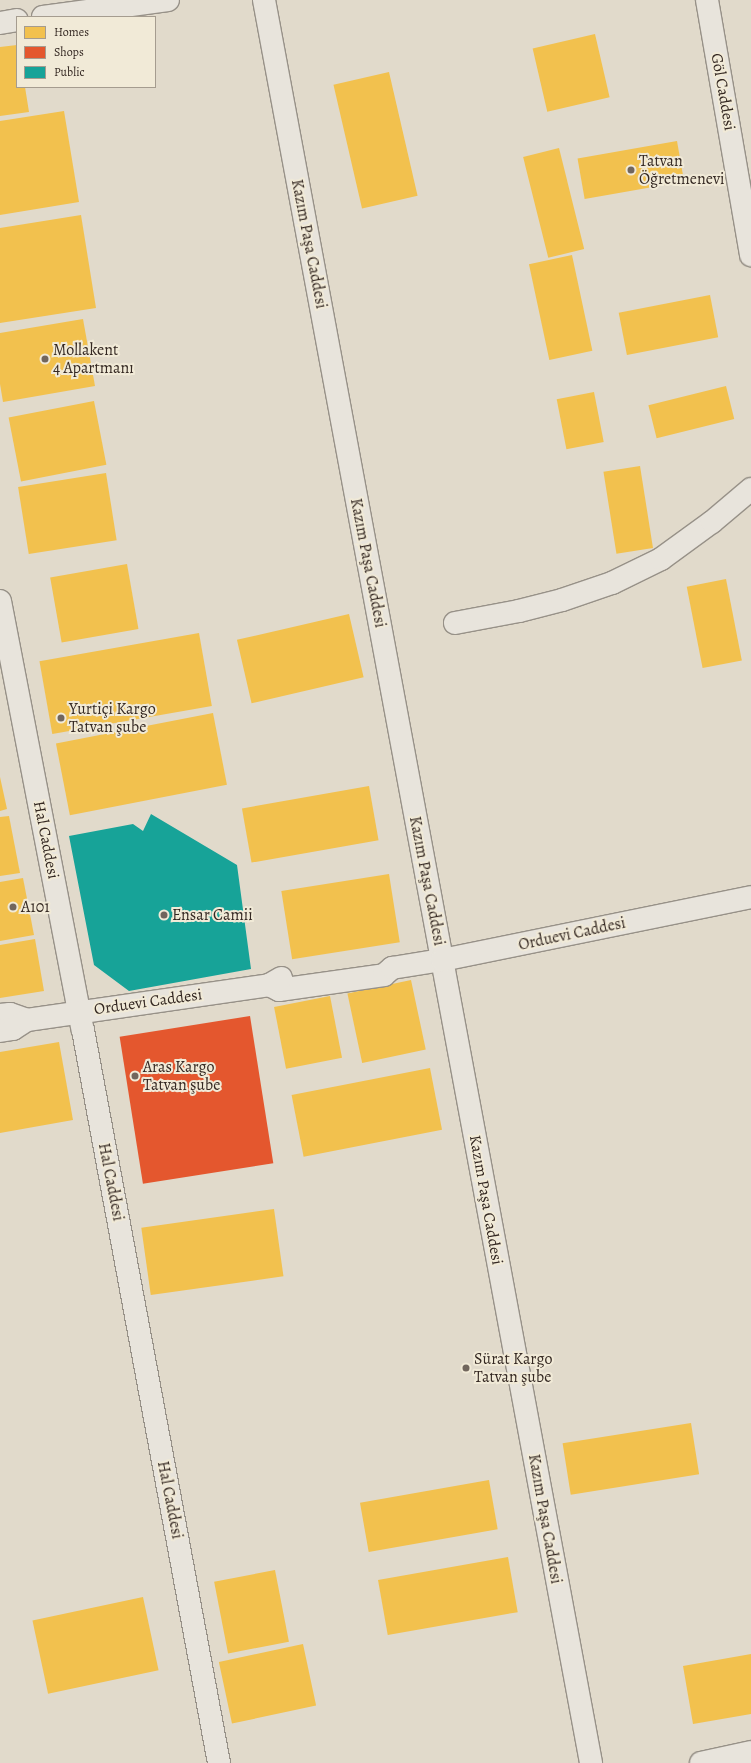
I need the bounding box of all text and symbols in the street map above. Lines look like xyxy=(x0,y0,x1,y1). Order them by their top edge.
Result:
legend xyxy=(16,16,156,88)
text: Homes xyxy=(54,24,89,40)
text: Shops xyxy=(54,44,84,60)
street label: Göl Caddesi xyxy=(707,52,739,132)
text: Public xyxy=(54,64,85,80)
place label: Tatvan Öğretmenevi xyxy=(639,151,725,189)
marker: Tatvan Öğretmenevi xyxy=(626,165,636,175)
street label: Kazım Paşa Caddesi xyxy=(287,178,331,310)
place label: Mollakent 4 Apartmanı xyxy=(53,340,134,378)
marker: Mollakent 4 Apartmanı xyxy=(40,354,50,364)
street label: Kazım Paşa Caddesi xyxy=(346,497,390,629)
place label: Yurtiçi Kargo Tatvan şube xyxy=(69,699,156,737)
marker: Yurtiçi Kargo Tatvan şube xyxy=(56,713,66,723)
street label: Hal Caddesi xyxy=(29,799,63,881)
street label: Kazım Paşa Caddesi xyxy=(405,815,449,947)
place label: A101 xyxy=(21,897,50,917)
marker: A101 xyxy=(8,902,18,912)
place label: Ensar Camii xyxy=(172,905,253,925)
marker: Ensar Camii xyxy=(159,910,169,920)
street label: Orduevi Caddesi xyxy=(517,913,627,955)
street label: Orduevi Caddesi xyxy=(93,985,203,1019)
place label: Aras Kargo Tatvan şube xyxy=(143,1057,220,1095)
marker: Aras Kargo Tatvan şube xyxy=(130,1071,140,1081)
street label: Kazım Paşa Caddesi xyxy=(465,1134,507,1266)
street label: Hal Caddesi xyxy=(94,1141,128,1223)
place label: Sürat Kargo Tatvan şube xyxy=(474,1349,552,1387)
marker: Sürat Kargo Tatvan şube xyxy=(461,1363,471,1373)
street label: Kazım Paşa Caddesi xyxy=(524,1453,566,1585)
street label: Hal Caddesi xyxy=(153,1459,187,1541)

